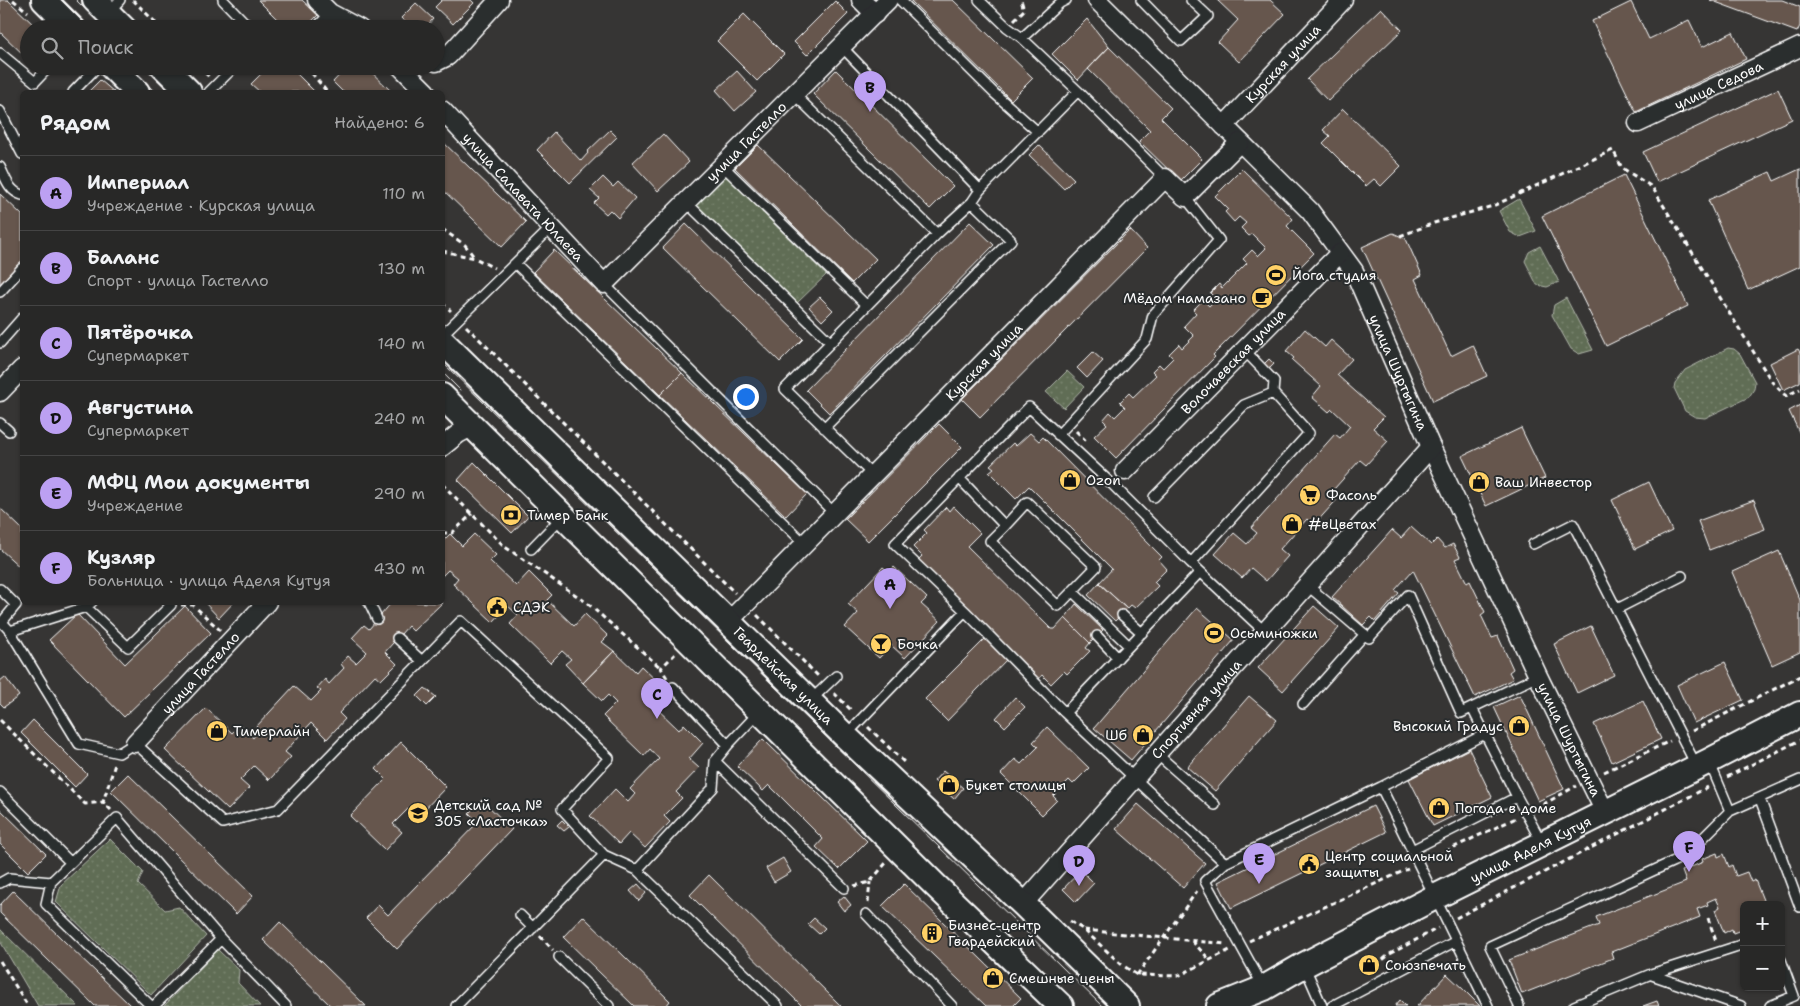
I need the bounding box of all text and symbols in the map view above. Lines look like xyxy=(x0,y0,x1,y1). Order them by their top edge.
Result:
search box xyxy=(20,20,445,75)
street label: Курская улица xyxy=(1242,20,1325,107)
icon: search xyxy=(38,34,66,62)
text: Поиск xyxy=(78,35,133,60)
street label: улица Седова xyxy=(1671,57,1766,114)
pin: B xyxy=(854,71,886,112)
street label: улица Гастелло xyxy=(702,98,790,186)
text: Рядом xyxy=(40,109,110,137)
text: Найдено: 6 xyxy=(334,112,425,133)
street label: улица Салавата Юлаева xyxy=(459,129,588,266)
text: Империал xyxy=(87,170,189,195)
text: A xyxy=(50,183,62,204)
text: 110 m xyxy=(382,183,425,204)
text: Учреждение · Курская улица xyxy=(87,195,315,216)
text: Баланс xyxy=(87,245,160,270)
text: B xyxy=(51,258,61,279)
text: 130 m xyxy=(378,258,425,279)
sports icon: Йога студия xyxy=(1264,263,1288,287)
place label: Йога студия xyxy=(1292,266,1377,284)
text: Спорт · улица Гастелло xyxy=(87,270,269,291)
cafe icon: Мёдом намазано xyxy=(1250,286,1274,310)
place label: Мёдом намазано xyxy=(1123,289,1246,307)
street label: Волочаевская улица xyxy=(1177,304,1289,418)
street label: улица Шуртыгина xyxy=(1365,312,1432,434)
street label: Курская улица xyxy=(942,319,1026,404)
text: Пятёрочка xyxy=(87,320,193,345)
text: C xyxy=(51,333,61,354)
text: 140 m xyxy=(378,333,425,354)
text: Супермаркет xyxy=(87,345,189,366)
your location xyxy=(733,384,759,410)
text: Августина xyxy=(87,395,193,420)
text: D xyxy=(50,408,62,429)
text: 240 m xyxy=(373,408,425,429)
text: Супермаркет xyxy=(87,420,189,441)
shop icon: Ozon xyxy=(1058,468,1082,492)
text: МФЦ Мои документы xyxy=(87,470,310,495)
shop icon: Ваш Инвестор xyxy=(1467,470,1491,494)
place label: Ozon xyxy=(1086,471,1121,489)
place label: Ваш Инвестор xyxy=(1495,473,1592,491)
text: E xyxy=(51,483,61,504)
text: 290 m xyxy=(373,483,425,504)
supermarket icon: Фасоль xyxy=(1298,483,1322,507)
place label: Фасоль xyxy=(1326,486,1377,504)
text: Учреждение xyxy=(87,495,183,516)
bank icon: Тимер Банк xyxy=(499,503,523,527)
place label: Тимер Банк xyxy=(527,506,609,524)
shop icon: #вЦветах xyxy=(1280,512,1304,536)
place label: #вЦветах xyxy=(1308,515,1376,533)
text: Кузляр xyxy=(87,545,155,570)
text: F xyxy=(51,558,61,579)
text: 430 m xyxy=(374,558,425,579)
pin: A xyxy=(874,568,906,609)
text: Больница · улица Аделя Кутуя xyxy=(87,570,331,591)
public building icon: СДЭК xyxy=(485,595,509,619)
place label: СДЭК xyxy=(513,598,550,616)
sports icon: Осьминожки xyxy=(1202,621,1226,645)
street label: Гвардейская улица xyxy=(730,623,837,729)
place label: Осьминожки xyxy=(1230,624,1318,642)
street label: улица Гастелло xyxy=(158,628,244,718)
bar icon: Бочка xyxy=(869,632,893,656)
place label: Бочка xyxy=(897,635,938,653)
street label: Спортивная улица xyxy=(1147,655,1246,763)
pin: C xyxy=(641,678,673,719)
street label: улица Шуртыгина xyxy=(1534,680,1605,800)
shop icon: Высокий Градус xyxy=(1507,714,1531,738)
place label: Высокий Градус xyxy=(1393,717,1503,735)
shop icon: Тимерлайн xyxy=(205,719,229,743)
place label: Тимерлайн xyxy=(233,722,310,740)
shop icon: Шб xyxy=(1131,723,1155,747)
place label: Шб xyxy=(1105,726,1127,744)
shop icon: Букет столицы xyxy=(937,773,961,797)
place label: Букет столицы xyxy=(965,776,1066,794)
place label: Детский сад № 305 «Ласточка» xyxy=(434,796,548,830)
shop icon: Погода в доме xyxy=(1427,796,1451,820)
place label: Погода в доме xyxy=(1455,799,1556,817)
school or university icon: Детский сад № 305 «Ласточка» xyxy=(406,801,430,825)
street label: улица Аделя Кутуя xyxy=(1467,812,1594,887)
pin: F xyxy=(1673,831,1705,872)
pin: E xyxy=(1243,843,1275,884)
pin: D xyxy=(1063,845,1095,886)
place label: Центр социальной защиты xyxy=(1325,847,1453,881)
public building icon: Центр социальной защиты xyxy=(1297,852,1321,876)
map controls xyxy=(1740,901,1785,991)
button: + xyxy=(1740,901,1785,946)
place label: Бизнес-центр Гвардейский xyxy=(948,916,1041,950)
building icon: Бизнес-центр Гвардейский xyxy=(920,921,944,945)
button: − xyxy=(1740,946,1785,991)
shop icon: Союзпечать xyxy=(1357,953,1381,977)
place label: Союзпечать xyxy=(1385,956,1466,974)
shop icon: Смешные цены xyxy=(981,966,1005,990)
place label: Смешные цены xyxy=(1009,969,1115,987)

